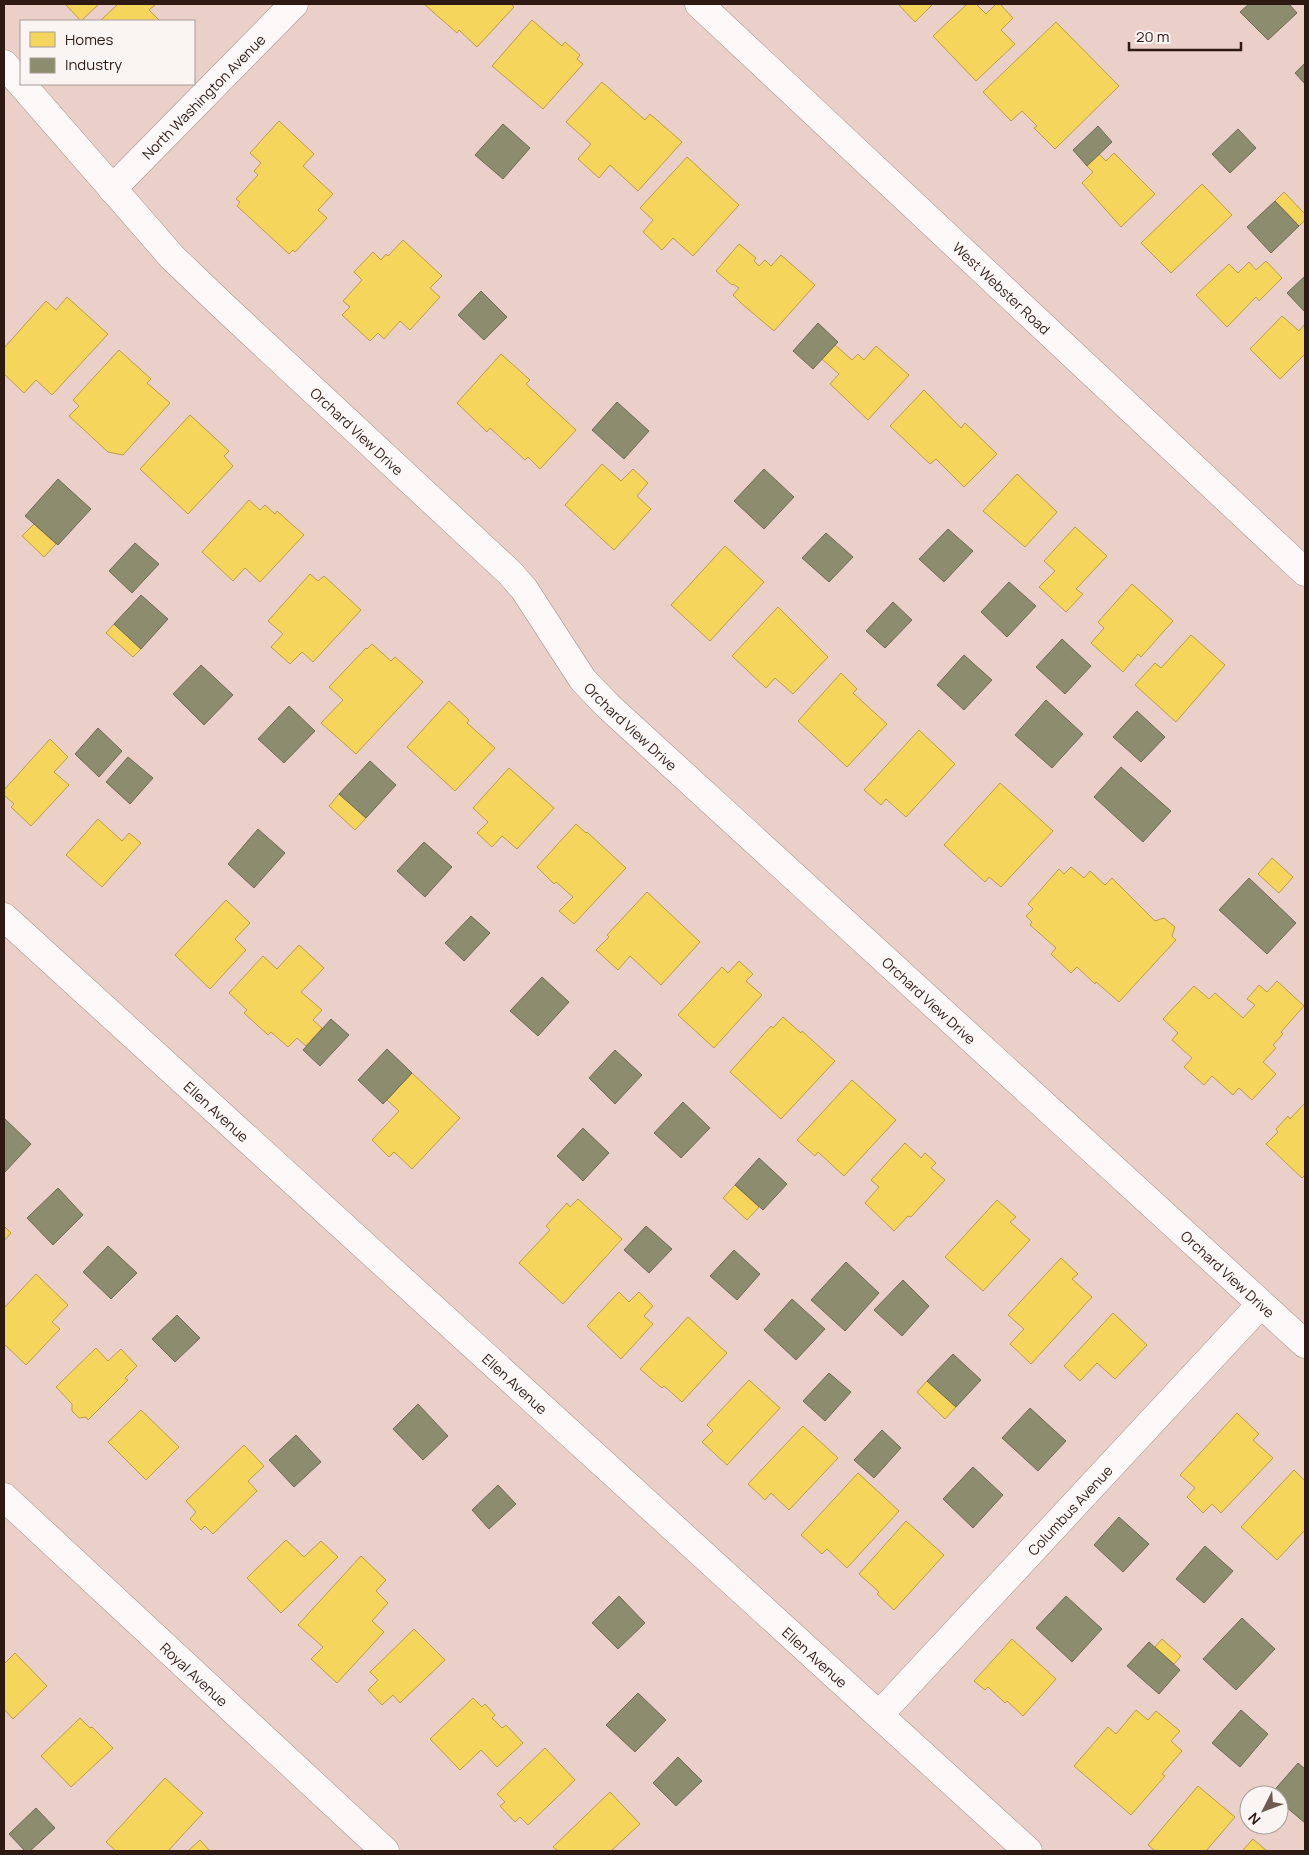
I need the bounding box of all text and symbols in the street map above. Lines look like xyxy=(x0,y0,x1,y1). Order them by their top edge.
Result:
legend xyxy=(20,20,195,85)
scale bar xyxy=(1129,20,1242,52)
text: 20 m xyxy=(1136,26,1169,47)
text: Homes xyxy=(65,29,114,50)
street label: North Washington Avenue xyxy=(137,30,269,163)
text: Industry xyxy=(65,54,122,75)
street label: West Webster Road xyxy=(949,237,1055,338)
street label: Orchard View Drive xyxy=(307,383,408,479)
street label: Orchard View Drive xyxy=(581,678,682,774)
street label: Orchard View Drive xyxy=(878,952,980,1048)
street label: Ellen Avenue xyxy=(180,1077,253,1146)
street label: Orchard View Drive xyxy=(1177,1226,1279,1321)
street label: Ellen Avenue xyxy=(479,1349,552,1418)
street label: Columbus Avenue xyxy=(1023,1461,1116,1559)
street label: Ellen Avenue xyxy=(779,1622,852,1691)
street label: Royal Avenue xyxy=(157,1638,232,1710)
north arrow xyxy=(1239,1785,1289,1835)
text: N xyxy=(1244,1809,1264,1829)

